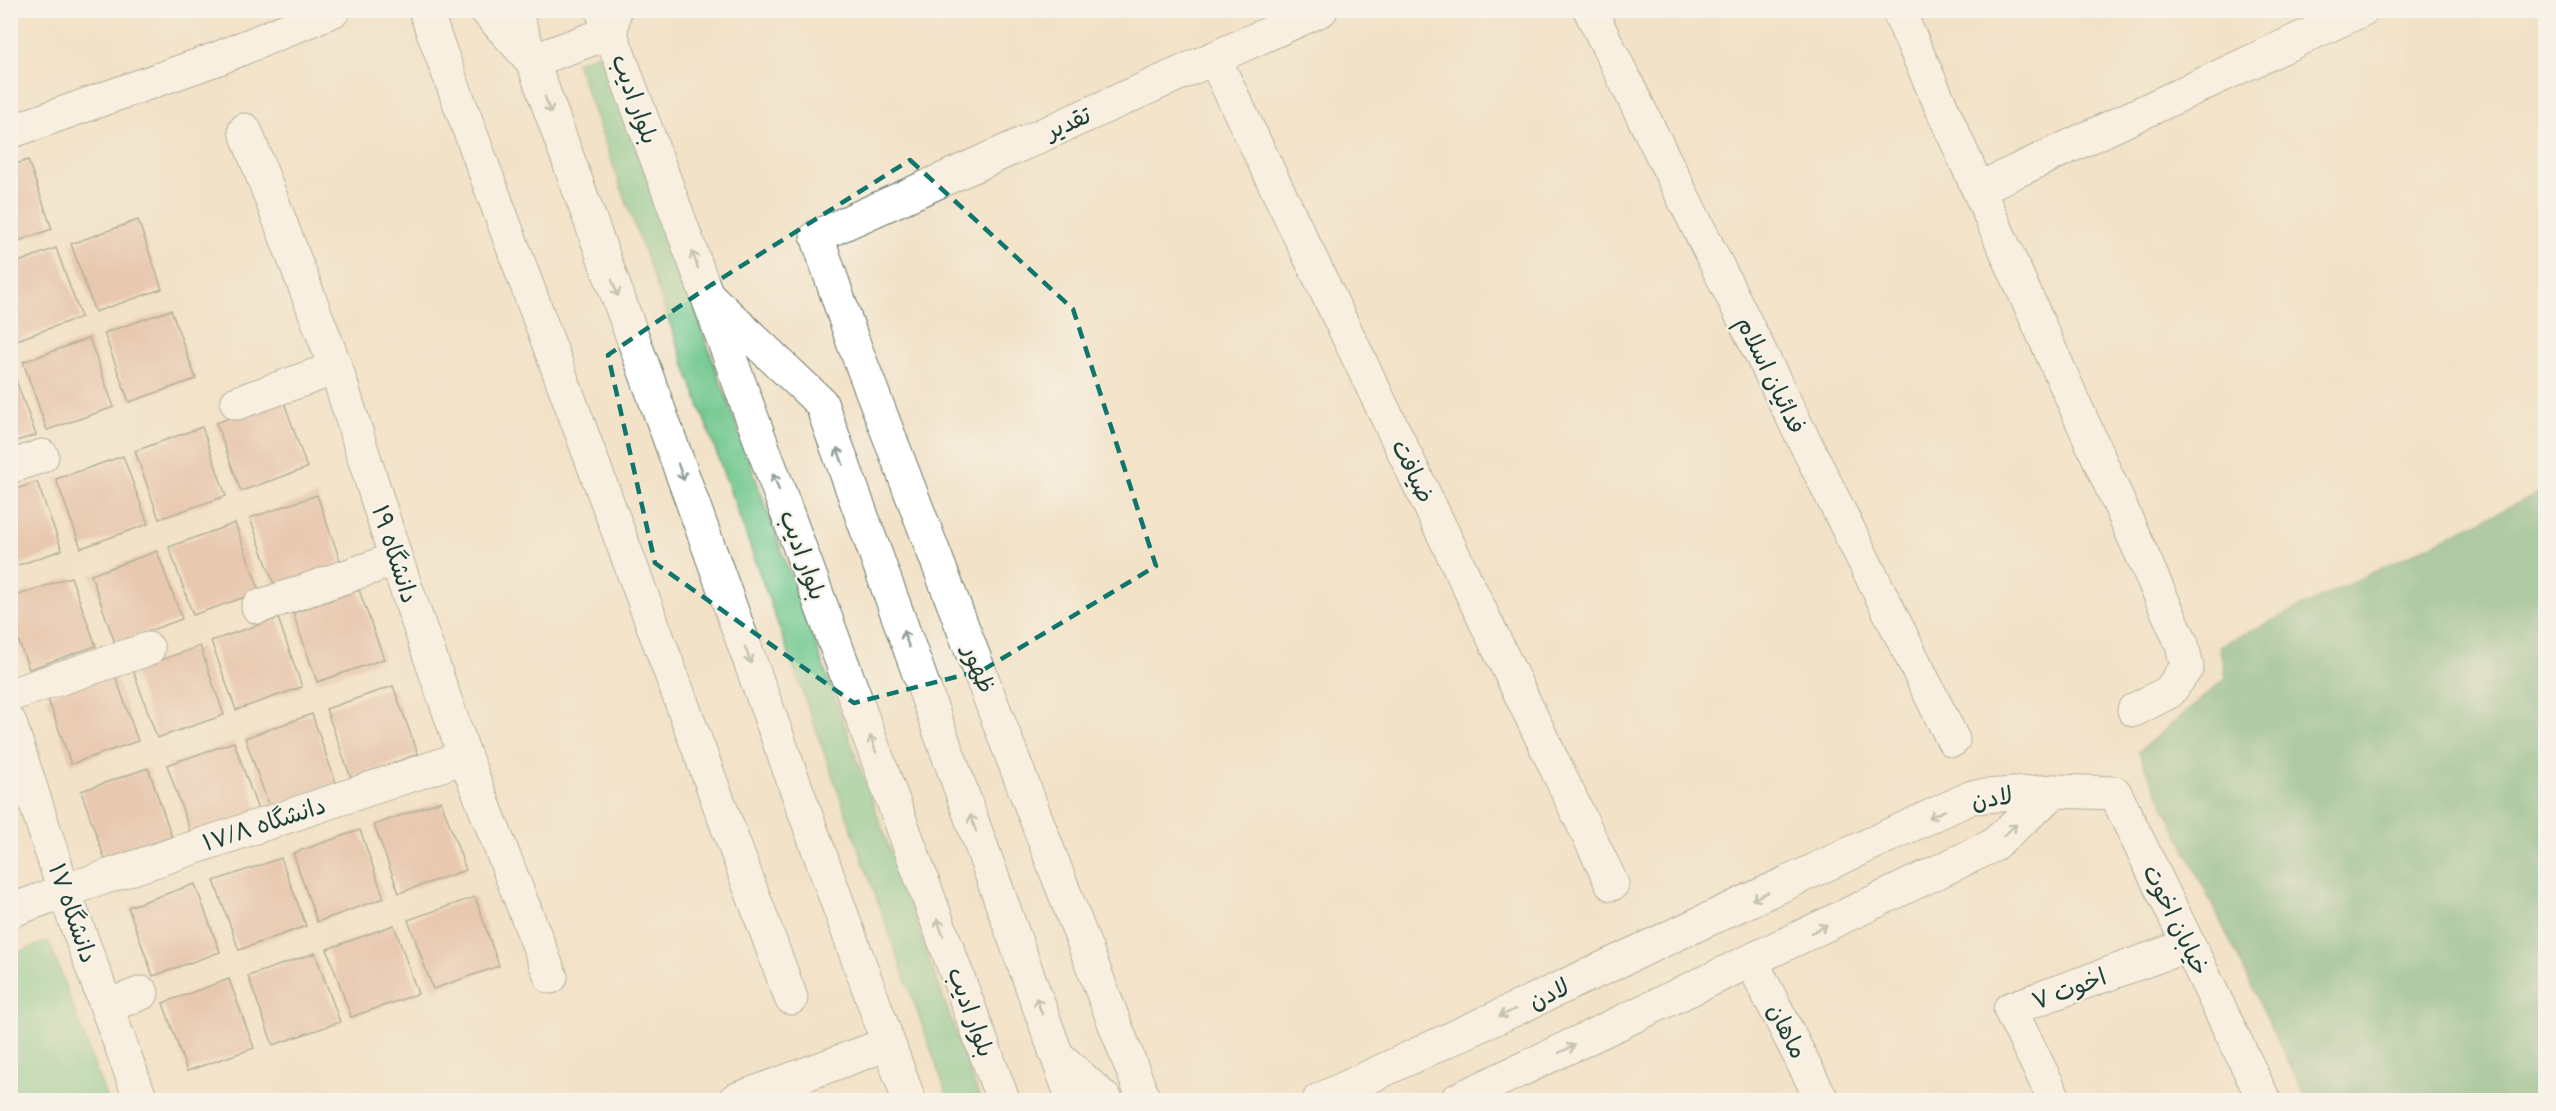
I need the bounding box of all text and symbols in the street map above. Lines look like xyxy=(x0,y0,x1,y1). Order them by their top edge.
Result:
street label: بلوار ادیب xyxy=(600,50,665,150)
one-way arrow xyxy=(544,95,555,114)
street label: تقدیر xyxy=(1039,99,1098,152)
one-way arrow xyxy=(688,251,699,270)
one-way arrow xyxy=(610,278,621,297)
street label: فدائیان اسلام xyxy=(1725,311,1812,441)
street label: ضیافت xyxy=(1380,434,1441,510)
one-way arrow xyxy=(833,447,844,466)
one-way arrow xyxy=(677,462,688,481)
one-way arrow xyxy=(770,473,781,492)
street label: دانشگاه ۱۹ xyxy=(360,501,425,609)
street label: بلوار ادیب xyxy=(768,506,833,606)
one-way arrow xyxy=(900,630,911,649)
street label: ظهور xyxy=(951,639,1002,699)
one-way arrow xyxy=(743,645,754,664)
one-way arrow xyxy=(866,735,877,754)
street label: لادن xyxy=(1969,780,2016,821)
street label: دانشگاه ۱۷/۸ xyxy=(199,790,331,863)
one-way arrow xyxy=(1929,808,1947,820)
one-way arrow xyxy=(966,814,977,833)
one-way arrow xyxy=(2002,823,2017,837)
street label: دانشگاه ۱۷ xyxy=(37,859,104,968)
street label: خیابان اخوت xyxy=(2132,860,2216,983)
one-way arrow xyxy=(1752,890,1770,902)
one-way arrow xyxy=(933,918,944,937)
one-way arrow xyxy=(1810,923,1828,935)
street label: اخوت ۷ xyxy=(2028,962,2112,1021)
street label: بلوار ادیب xyxy=(936,963,1001,1063)
street label: لادن xyxy=(1524,972,1576,1021)
one-way arrow xyxy=(1033,997,1044,1016)
street label: ماهان xyxy=(1756,998,1814,1066)
one-way arrow xyxy=(1499,1008,1517,1020)
one-way arrow xyxy=(1558,1043,1576,1055)

